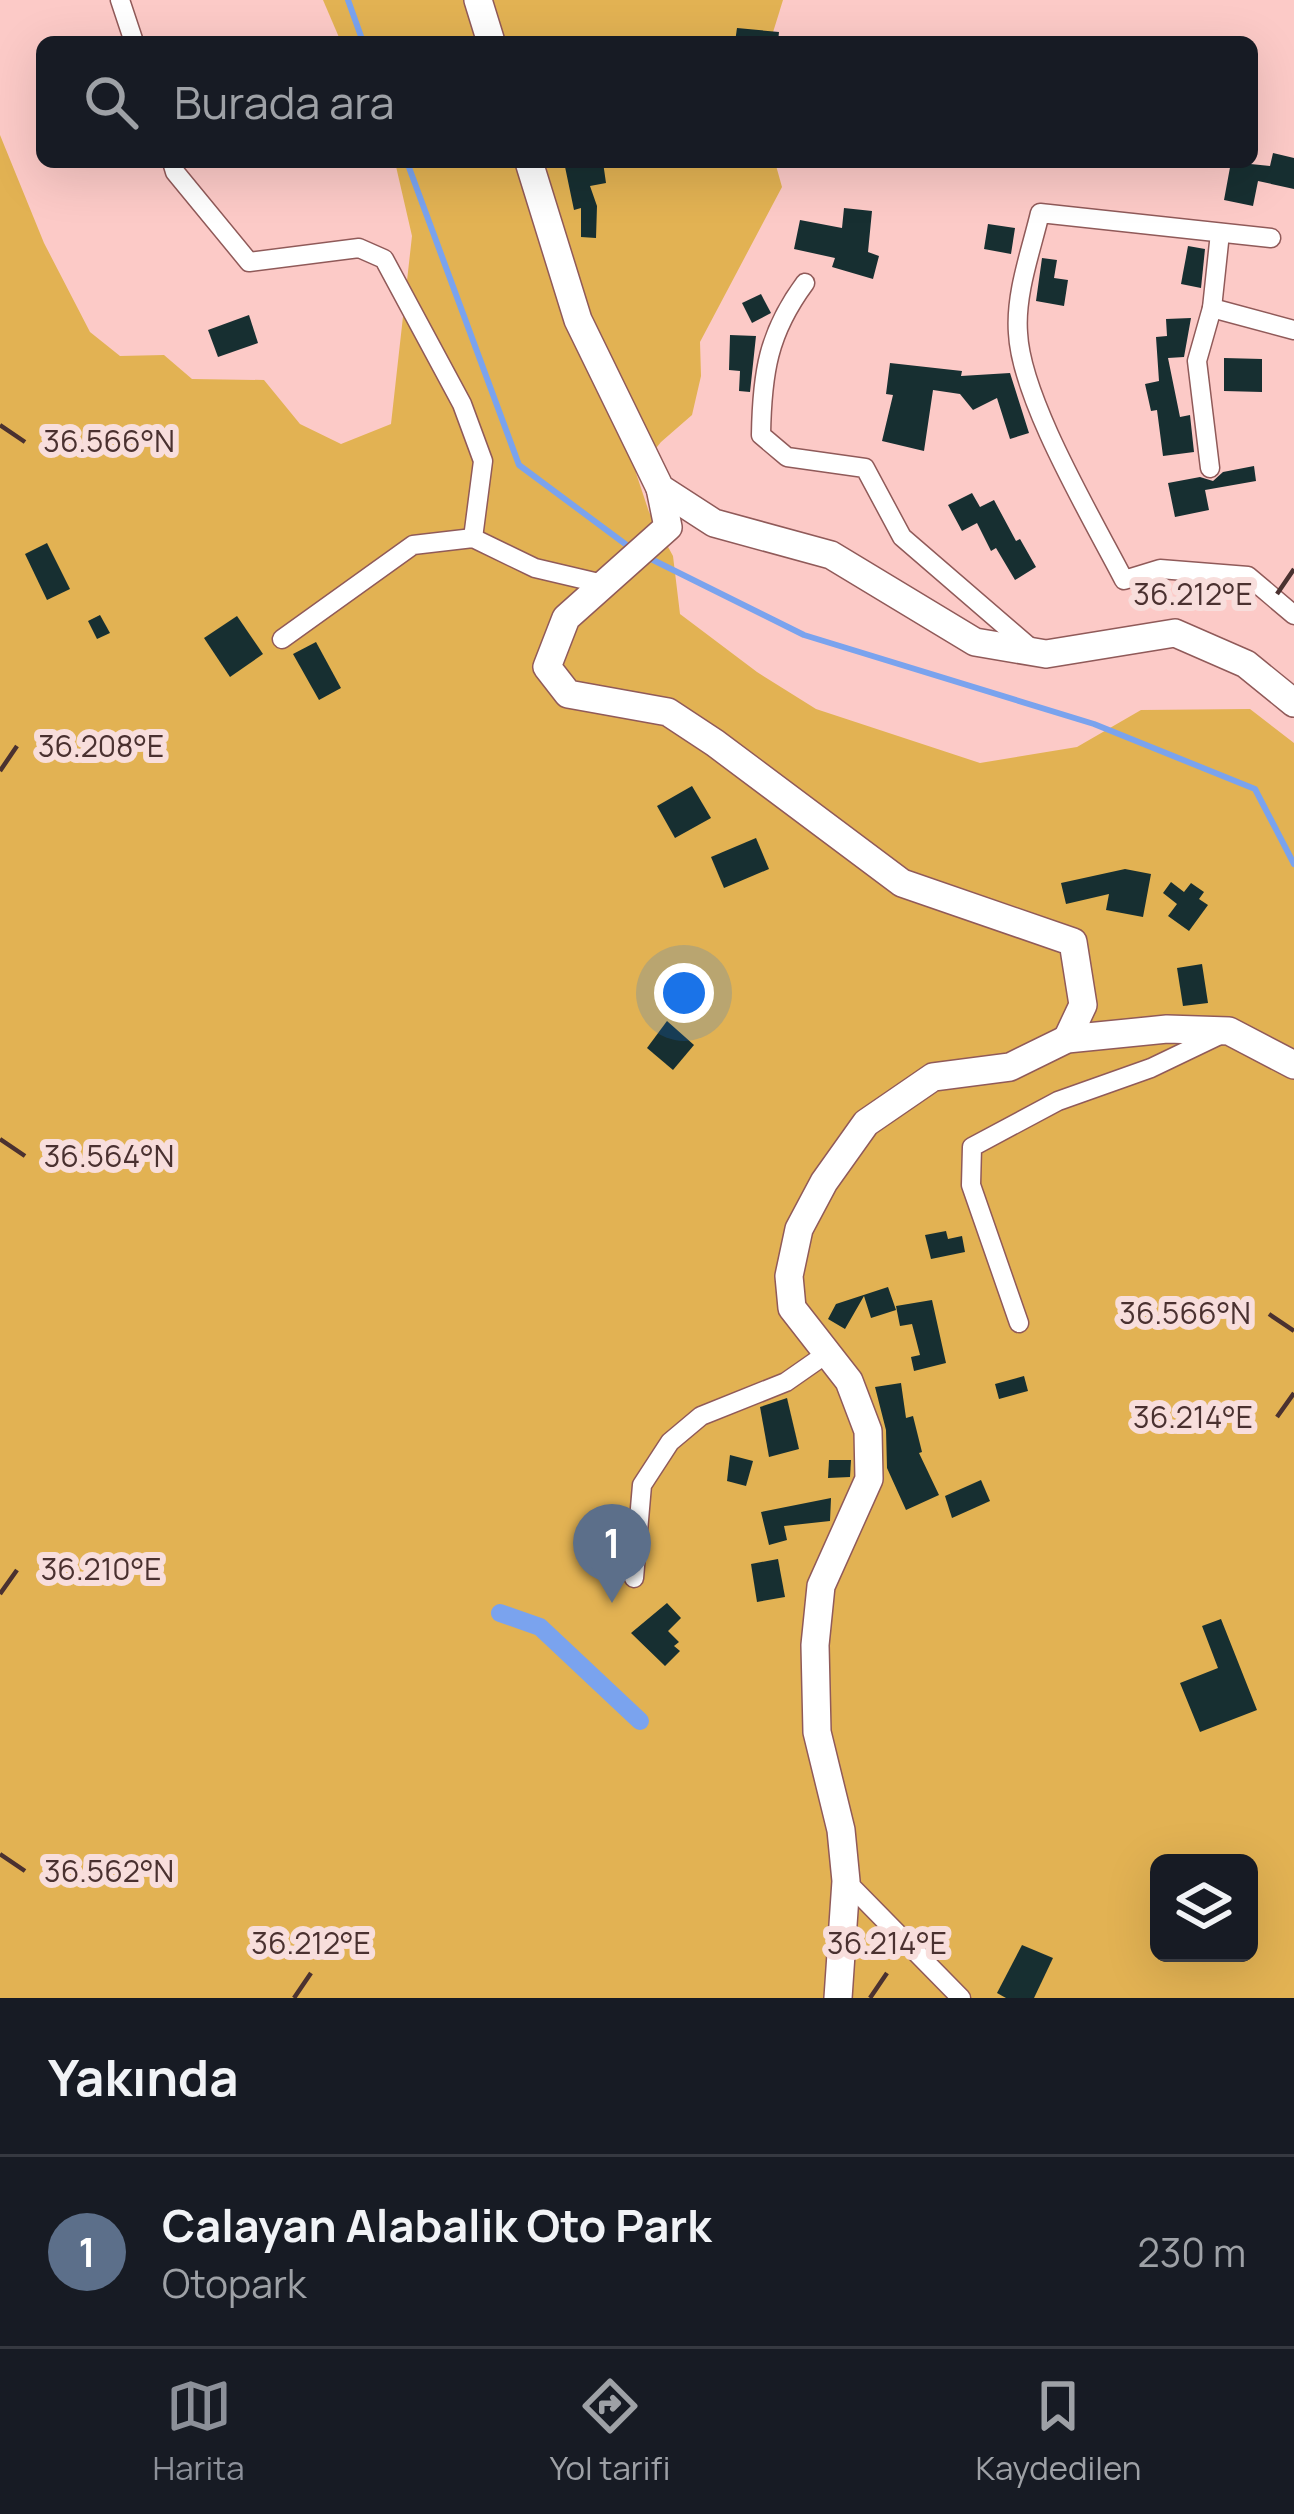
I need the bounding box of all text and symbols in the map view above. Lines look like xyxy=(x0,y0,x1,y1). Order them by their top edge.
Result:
search box xyxy=(36,36,1258,168)
icon: search xyxy=(78,69,144,135)
text: Burada ara xyxy=(174,71,395,133)
text: 36.566°N xyxy=(43,420,175,461)
text: 36.212°E xyxy=(1133,573,1253,614)
text: 36.208°E xyxy=(38,725,164,766)
your location xyxy=(654,963,714,1023)
text: 36.564°N xyxy=(44,1135,174,1176)
text: 36.566°N xyxy=(1119,1292,1251,1333)
text: 36.214°E xyxy=(1133,1396,1253,1437)
pin: 1 xyxy=(573,1504,651,1603)
text: 36.210°E xyxy=(41,1548,161,1589)
text: 36.562°N xyxy=(44,1850,174,1891)
map controls xyxy=(1150,1854,1258,1962)
button: layers xyxy=(1150,1854,1258,1962)
text: 36.212°E xyxy=(251,1922,371,1963)
text: 36.214°E xyxy=(827,1922,947,1963)
text: Yakında xyxy=(48,2042,239,2111)
text: Calayan Alabalik Oto Park xyxy=(162,2194,712,2256)
text: 1 xyxy=(78,2225,96,2279)
text: 230 m xyxy=(1138,2225,1246,2279)
text: Otopark xyxy=(162,2256,306,2310)
tab: Harita xyxy=(153,2373,245,2490)
tab: Yol tarifi xyxy=(550,2373,670,2490)
tab: Kaydedilen xyxy=(976,2373,1141,2490)

